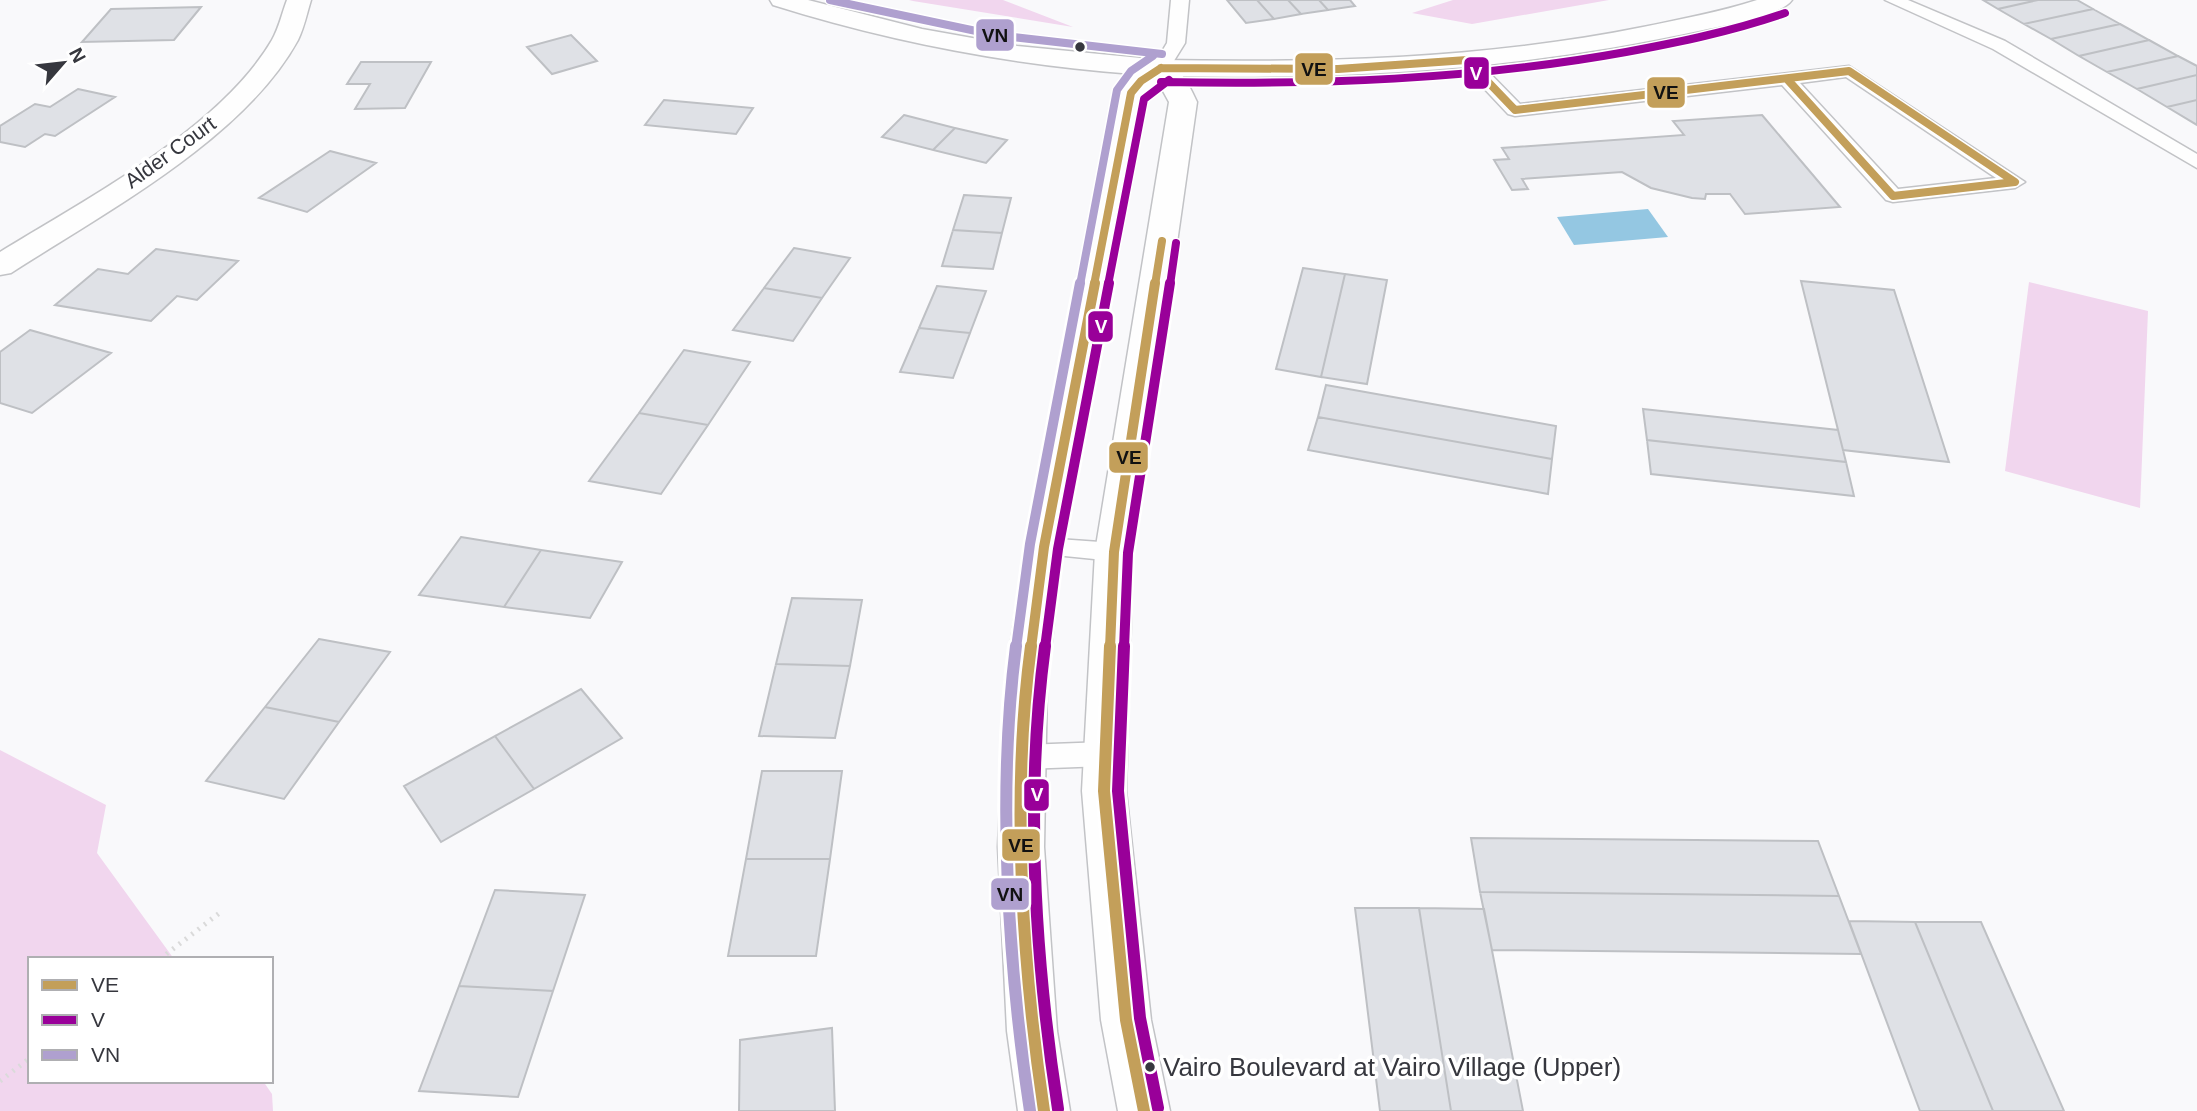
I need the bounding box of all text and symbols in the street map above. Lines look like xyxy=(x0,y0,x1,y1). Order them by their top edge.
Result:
line badge: VN xyxy=(975,18,1015,52)
text: VN xyxy=(982,25,1008,46)
north arrow xyxy=(28,28,98,98)
unlabelled marker xyxy=(1073,40,1087,54)
text: N xyxy=(65,44,90,66)
line badge: VE xyxy=(1294,52,1334,86)
line badge: V xyxy=(1463,56,1490,90)
text: VE xyxy=(1301,59,1327,80)
text: V xyxy=(1470,63,1483,84)
line badge: VE xyxy=(1646,76,1686,109)
text: VE xyxy=(1653,82,1679,103)
street label: Alder Court xyxy=(120,111,220,193)
line badge: V xyxy=(1087,310,1114,343)
text: V xyxy=(1095,316,1108,337)
line badge: VE xyxy=(1108,441,1149,474)
text: VE xyxy=(1116,447,1142,468)
line badge: V xyxy=(1023,778,1050,812)
text: V xyxy=(1031,784,1044,805)
line badge: VE xyxy=(1001,828,1041,862)
text: VE xyxy=(1008,835,1034,856)
line badge: VN xyxy=(990,877,1030,911)
text: VN xyxy=(997,884,1023,905)
legend xyxy=(28,957,273,1083)
text: VE xyxy=(91,973,119,996)
text: V xyxy=(91,1008,105,1031)
text: VN xyxy=(91,1043,120,1066)
place label: Vairo Boulevard at Vairo Village (Upper) xyxy=(1163,1052,1621,1082)
marker: Vairo Boulevard at Vairo Village (Upper) xyxy=(1143,1060,1157,1074)

